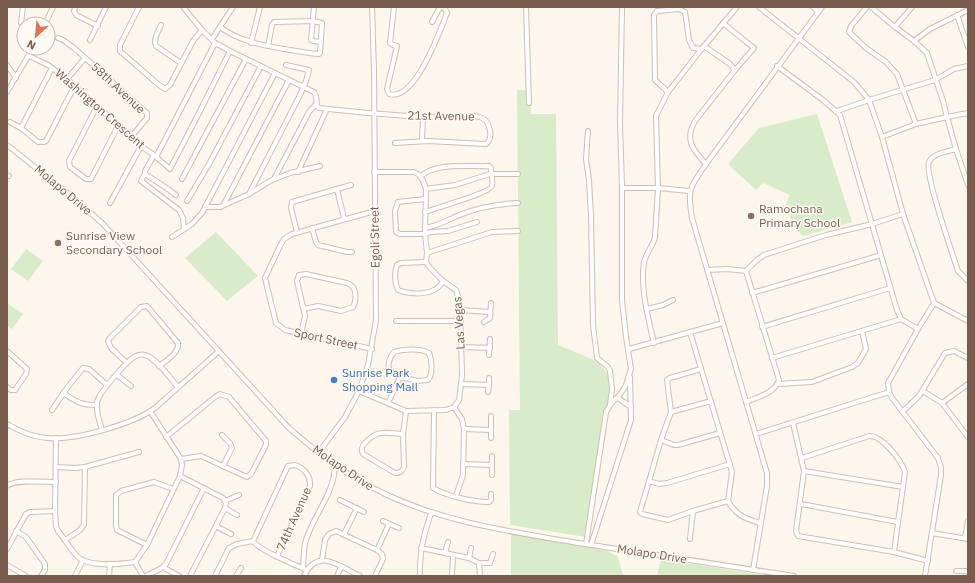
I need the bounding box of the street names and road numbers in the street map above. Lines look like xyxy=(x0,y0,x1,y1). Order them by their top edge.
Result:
street label: 58th Avenue xyxy=(88,59,149,117)
street label: Washington Crescent xyxy=(52,66,148,152)
street label: 21st Avenue xyxy=(407,107,475,124)
street label: Molapo Drive xyxy=(31,161,95,218)
street label: Egoli Street xyxy=(366,206,383,268)
street label: Las Vegas xyxy=(449,296,468,350)
street label: Sport Street xyxy=(293,324,359,353)
street label: Molapo Drive xyxy=(310,442,377,494)
street label: 74th Avenue xyxy=(273,484,314,553)
street label: Molapo Drive xyxy=(616,541,688,566)

